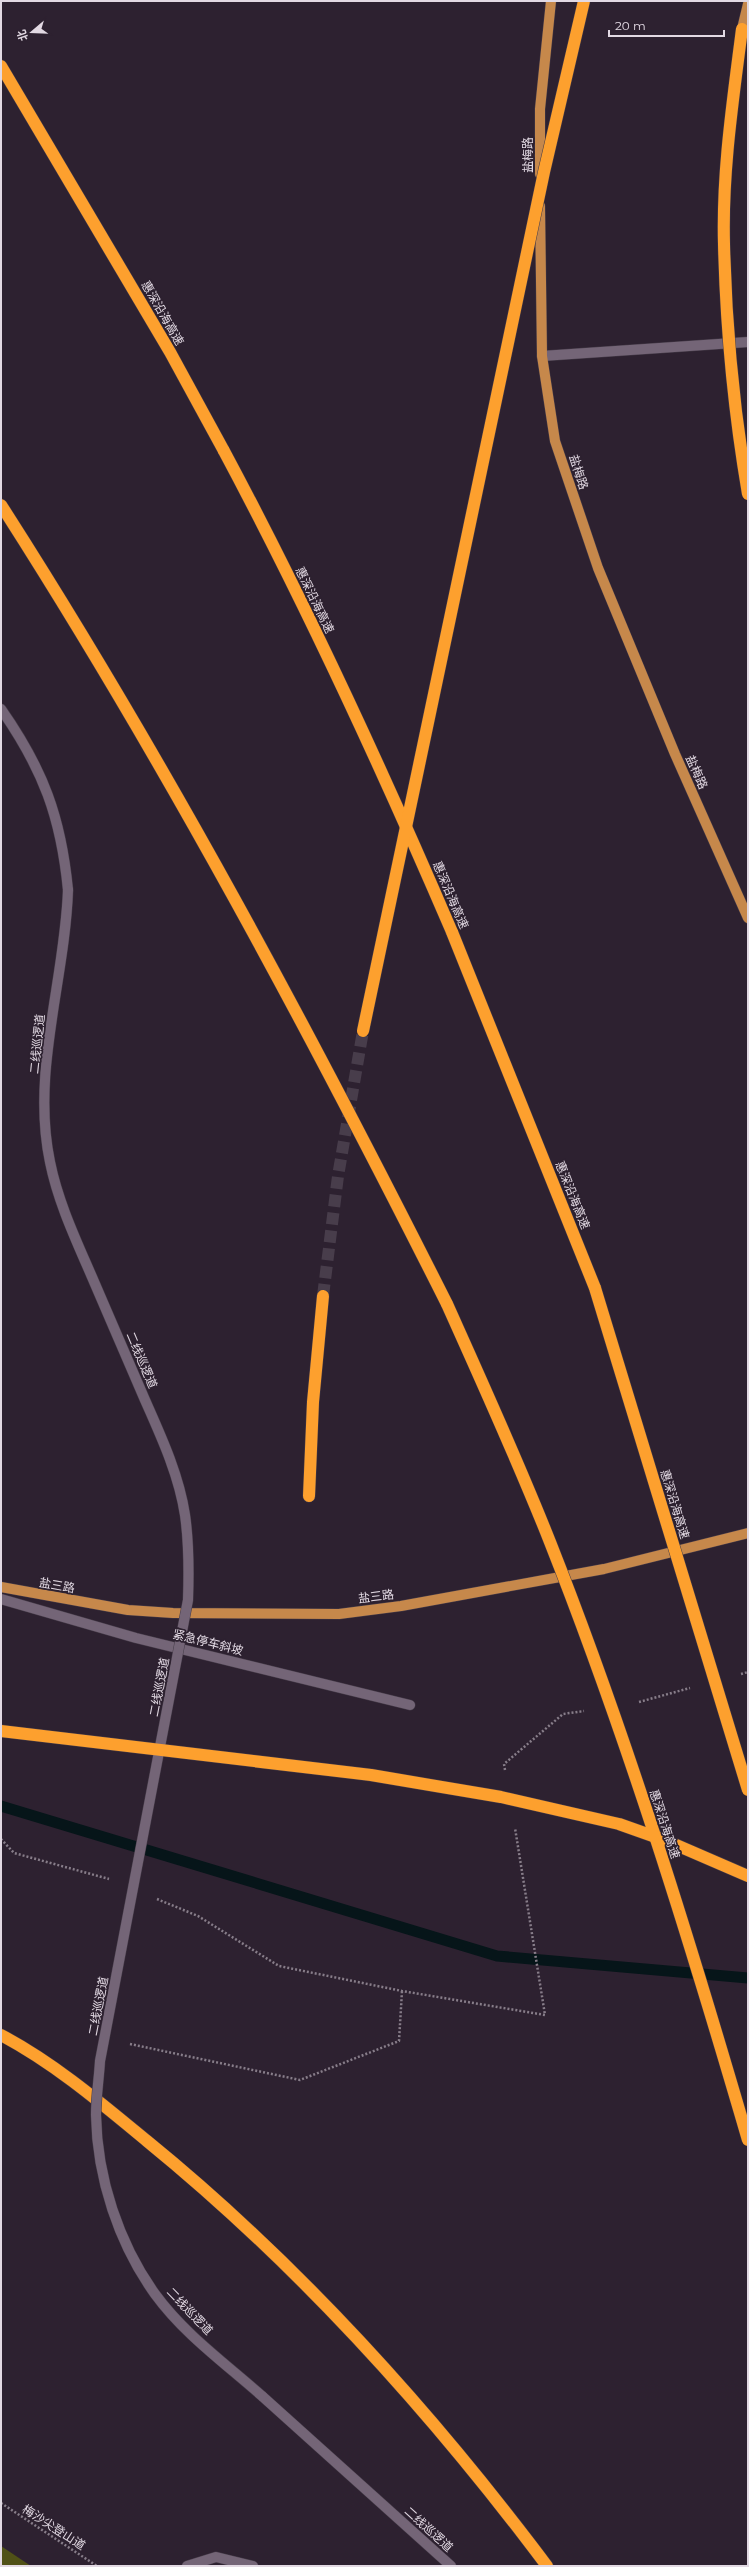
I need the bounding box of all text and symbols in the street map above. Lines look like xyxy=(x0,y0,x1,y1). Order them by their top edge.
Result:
north arrow xyxy=(12,12,52,52)
scale bar xyxy=(609,12,724,38)
text: 20 m xyxy=(615,18,646,33)
text: 北 xyxy=(14,28,31,43)
street label: 盐梅路 xyxy=(520,137,535,173)
street label: 惠深沿海高速 xyxy=(139,278,187,348)
street label: 盐梅路 xyxy=(566,453,592,491)
street label: 惠深沿海高速 xyxy=(292,564,338,636)
street label: 盐梅路 xyxy=(683,752,711,792)
street label: 惠深沿海高速 xyxy=(430,859,472,931)
street label: 二线巡逻道 xyxy=(26,1013,48,1075)
street label: 惠深沿海高速 xyxy=(553,1159,593,1231)
street label: 二线巡逻道 xyxy=(123,1329,161,1391)
street label: 惠深沿海高速 xyxy=(657,1467,693,1541)
street label: 盐三路 xyxy=(38,1574,76,1596)
street label: 盐三路 xyxy=(357,1586,395,1606)
street label: 紧急停车斜坡 xyxy=(171,1626,245,1658)
street label: 二线巡逻道 xyxy=(146,1656,172,1718)
street label: 惠深沿海高速 xyxy=(647,1787,683,1861)
street label: 二线巡逻道 xyxy=(85,1975,111,2037)
street label: 二线巡逻道 xyxy=(164,2284,216,2338)
street label: 梅沙尖登山道 xyxy=(20,2501,88,2553)
street label: 二线巡逻道 xyxy=(402,2503,456,2555)

